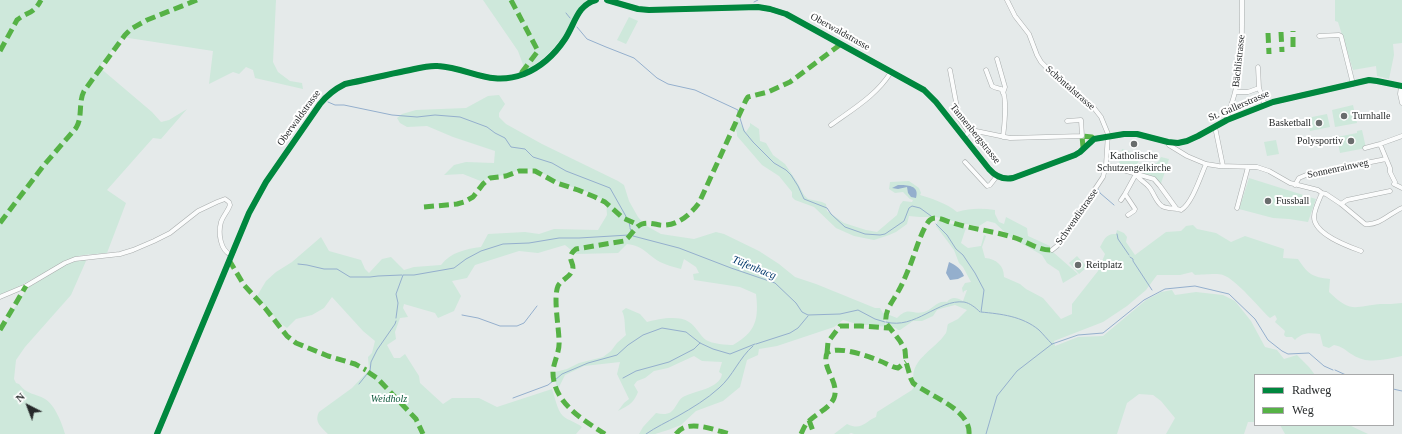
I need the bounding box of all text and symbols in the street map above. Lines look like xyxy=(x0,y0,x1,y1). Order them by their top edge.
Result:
street label: Oberwaldstrasse xyxy=(808,11,872,53)
street label: Bächlistrasse xyxy=(1230,34,1248,88)
street label: Schöntalstrasse xyxy=(1043,63,1097,113)
street label: Oberwaldstrasse xyxy=(275,88,323,148)
street label: St. Gallerstrasse xyxy=(1207,88,1271,124)
street label: Tannenbergstrasse xyxy=(947,102,1003,166)
place label: Turnhalle xyxy=(1352,110,1391,122)
marker: Turnhalle xyxy=(1339,111,1349,121)
place label: Basketball xyxy=(1269,117,1311,129)
marker: Basketball xyxy=(1314,118,1324,128)
place label: Polysportiv xyxy=(1297,135,1343,147)
marker: Polysportiv xyxy=(1346,136,1356,146)
marker: Katholische Schutzengelkirche xyxy=(1129,139,1139,149)
place label: Katholische Schutzengelkirche xyxy=(1097,150,1171,174)
street label: Sonnenrainweg xyxy=(1306,157,1370,181)
street label: Schwendistrasse xyxy=(1053,186,1101,248)
place label: Fussball xyxy=(1276,195,1309,207)
marker: Fussball xyxy=(1263,196,1273,206)
water label: Tüfenbacg xyxy=(730,253,778,283)
place label: Reitplatz xyxy=(1086,259,1122,271)
marker: Reitplatz xyxy=(1073,260,1083,270)
legend xyxy=(1254,374,1394,426)
text: Radweg xyxy=(1292,383,1331,397)
north arrow xyxy=(8,386,48,426)
text: N xyxy=(13,390,27,404)
park label: Weidholz xyxy=(371,393,407,405)
text: Weg xyxy=(1292,403,1314,417)

